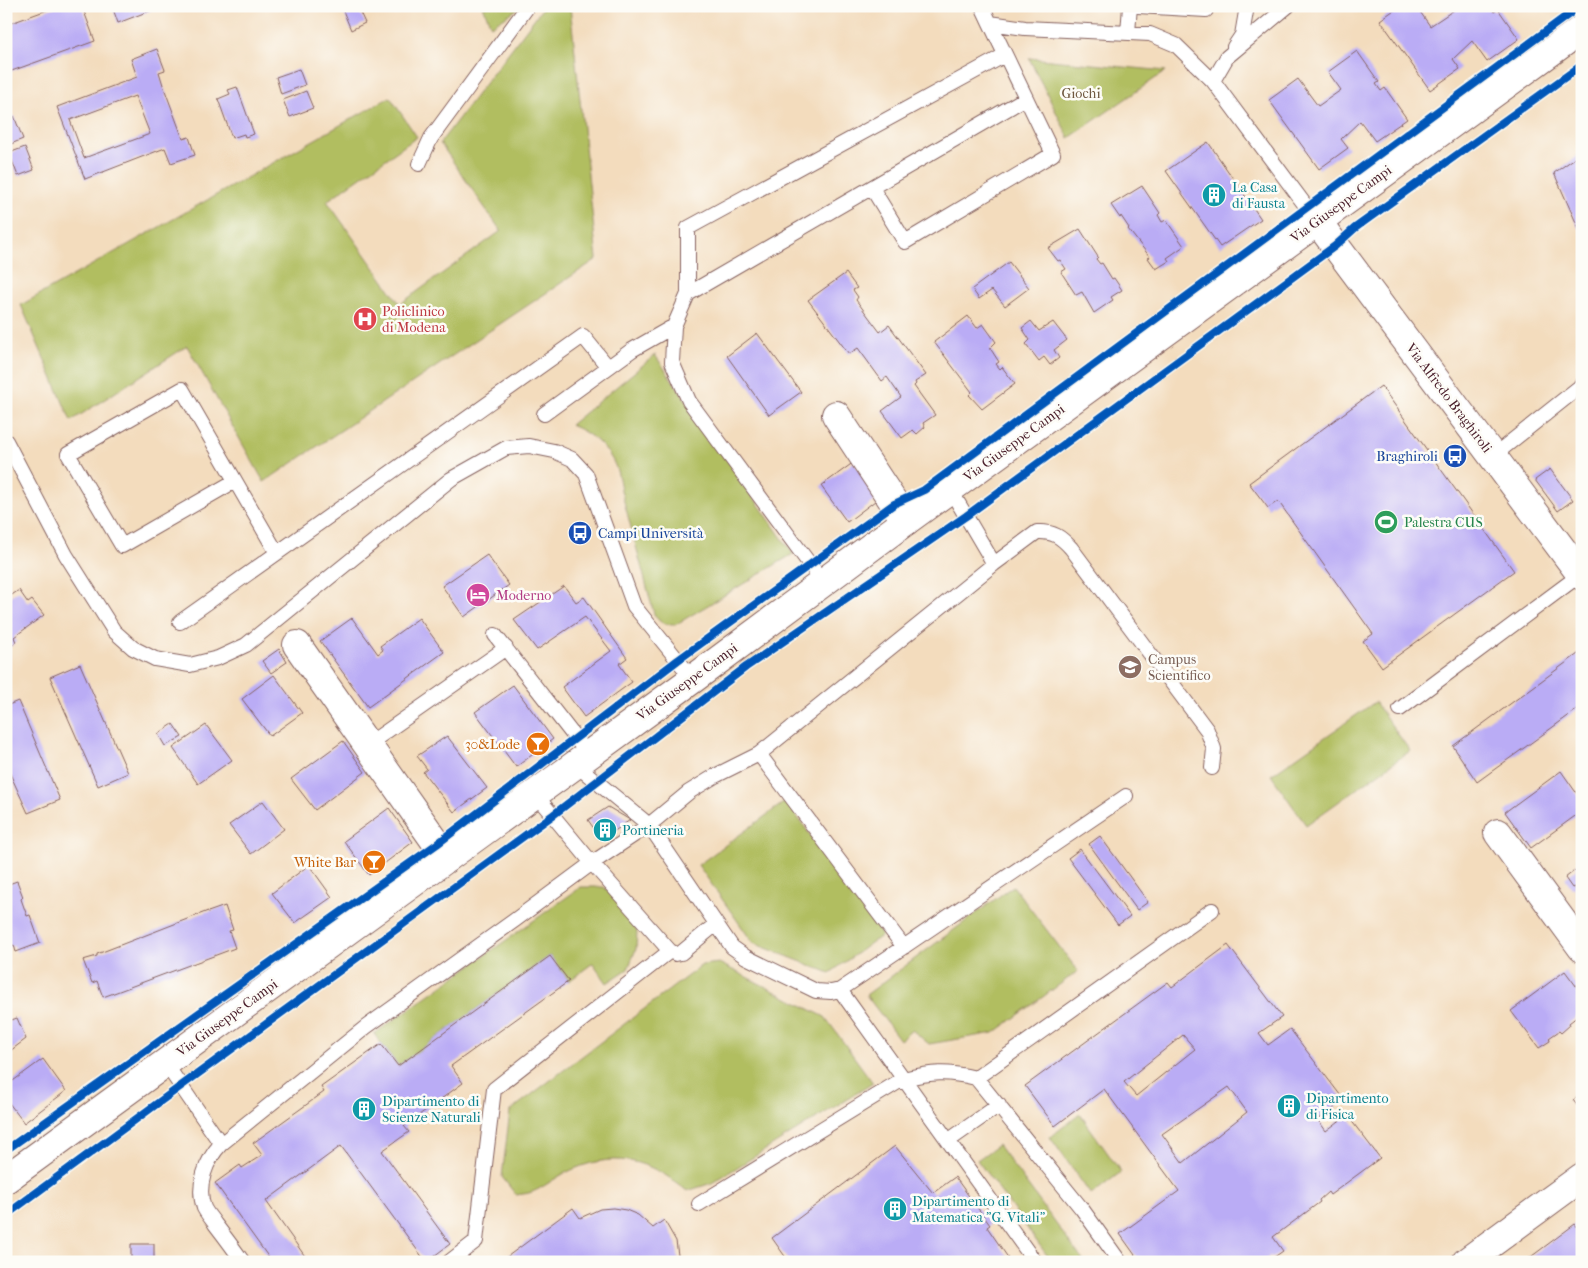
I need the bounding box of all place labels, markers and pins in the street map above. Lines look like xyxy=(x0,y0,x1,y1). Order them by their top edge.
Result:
place label: La Casa di Fausta xyxy=(1232,179,1286,212)
building icon: La Casa di Fausta xyxy=(1201,182,1227,208)
place label: Policlinico di Modena xyxy=(382,303,446,336)
hospital icon: Policlinico di Modena xyxy=(352,306,378,332)
bus stop icon: Braghiroli xyxy=(1442,443,1468,469)
place label: Braghiroli xyxy=(1376,448,1438,464)
sports icon: Palestra CUS xyxy=(1373,509,1399,535)
place label: Palestra CUS xyxy=(1404,514,1483,531)
bus stop icon: Campi Università xyxy=(567,520,593,546)
place label: Campi Università xyxy=(598,525,704,542)
hotel icon: Moderno xyxy=(465,582,491,608)
place label: Moderno xyxy=(496,587,551,604)
place label: Campus Scientifico xyxy=(1148,651,1211,684)
school or university icon: Campus Scientifico xyxy=(1117,654,1143,680)
bar icon: 30&Lode xyxy=(525,731,551,757)
place label: 30&Lode xyxy=(465,736,520,753)
building icon: Portineria xyxy=(592,817,618,843)
place label: Portineria xyxy=(622,822,684,839)
bar icon: White Bar xyxy=(361,849,387,875)
place label: White Bar xyxy=(293,854,356,871)
place label: Dipartimento di Fisica xyxy=(1306,1090,1389,1123)
place label: Dipartimento di Scienze Naturali xyxy=(382,1093,481,1126)
building icon: Dipartimento di Fisica xyxy=(1276,1093,1302,1119)
building icon: Dipartimento di Scienze Naturali xyxy=(351,1096,377,1122)
place label: Dipartimento di Matematica "G. Vitali" xyxy=(912,1193,1046,1226)
building icon: Dipartimento di Matematica "G. Vitali" xyxy=(882,1196,908,1222)

